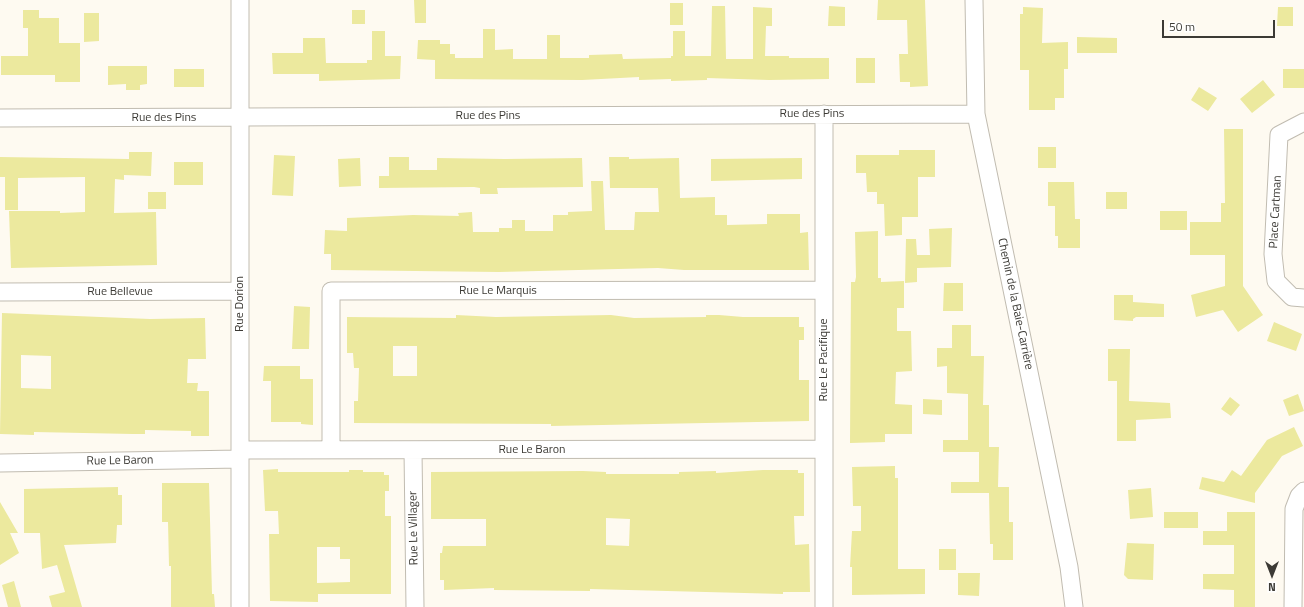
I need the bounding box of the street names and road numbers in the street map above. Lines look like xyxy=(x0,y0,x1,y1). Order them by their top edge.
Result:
street label: Rue des Pins xyxy=(780,107,844,121)
street label: Rue des Pins xyxy=(456,109,520,123)
street label: Rue des Pins xyxy=(132,111,196,125)
street label: Place Cartman xyxy=(1267,175,1285,249)
street label: Chemin de la Baie-Carrière xyxy=(994,237,1036,371)
street label: Rue Dorion xyxy=(233,276,247,332)
street label: Rue Le Marquis xyxy=(459,284,537,298)
street label: Rue Bellevue xyxy=(87,285,153,299)
street label: Rue Le Pacifique xyxy=(817,318,831,402)
street label: Rue Le Baron xyxy=(498,443,566,457)
street label: Rue Le Baron xyxy=(86,453,154,469)
street label: Rue Le Villager xyxy=(406,491,422,565)

